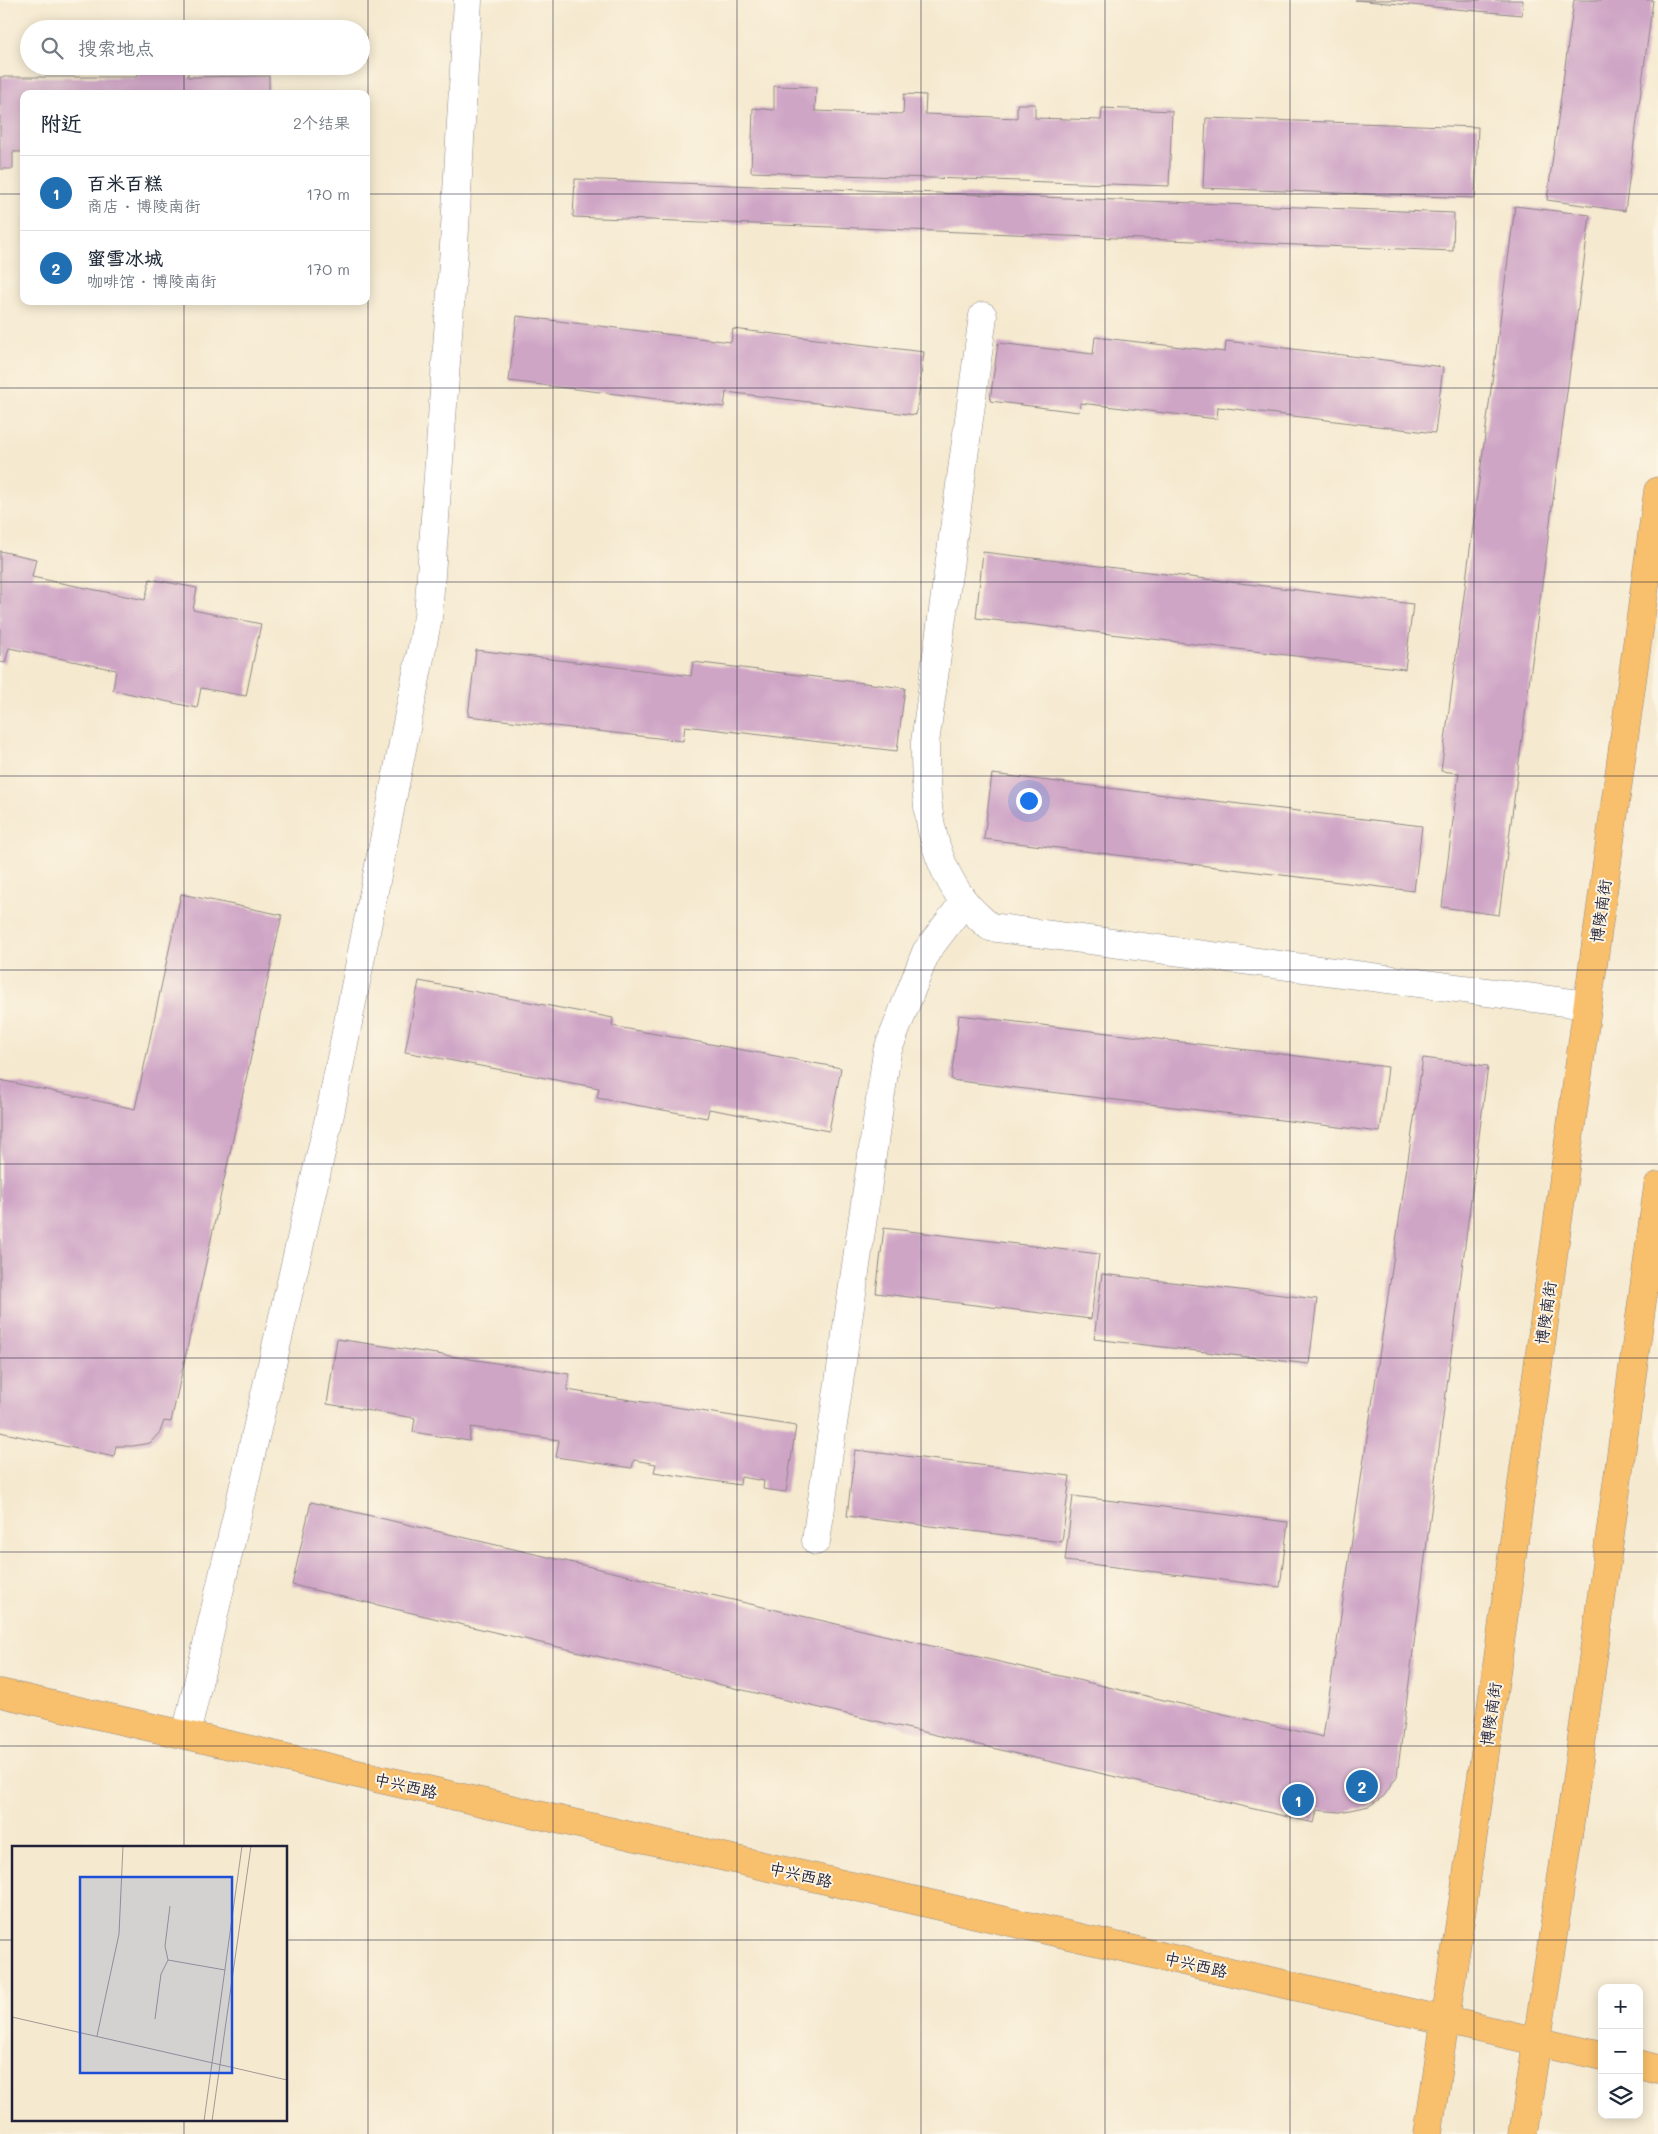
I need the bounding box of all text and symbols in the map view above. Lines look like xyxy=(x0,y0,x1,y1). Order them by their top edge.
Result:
search box xyxy=(20,20,370,75)
icon: search xyxy=(38,34,66,62)
text: 搜索地点 xyxy=(78,35,154,60)
text: 附近 xyxy=(40,109,82,136)
text: 2个结果 xyxy=(293,112,350,133)
text: 百米百糕 xyxy=(87,170,163,195)
text: 1 xyxy=(52,183,60,204)
text: 170 m xyxy=(306,183,350,204)
text: 商店 · 博陵南街 xyxy=(87,195,200,216)
text: 蜜雪冰城 xyxy=(87,245,163,270)
text: 2 xyxy=(52,258,60,279)
text: 170 m xyxy=(306,258,350,279)
text: 咖啡馆 · 博陵南街 xyxy=(87,270,216,291)
your location xyxy=(1016,788,1042,814)
street label: 博陵南街 xyxy=(1585,878,1615,944)
street label: 博陵南街 xyxy=(1530,1280,1560,1346)
street label: 博陵南街 xyxy=(1475,1681,1505,1747)
pin: 2 xyxy=(1346,1767,1378,1805)
street label: 中兴西路 xyxy=(372,1768,440,1802)
pin: 1 xyxy=(1282,1781,1314,1819)
inset map xyxy=(12,1846,288,2122)
street label: 中兴西路 xyxy=(767,1857,835,1891)
street label: 中兴西路 xyxy=(1162,1947,1230,1981)
map controls xyxy=(1598,1984,1643,2119)
button: + xyxy=(1598,1984,1643,2029)
button: − xyxy=(1598,2029,1643,2074)
button: layers xyxy=(1598,2074,1643,2119)

